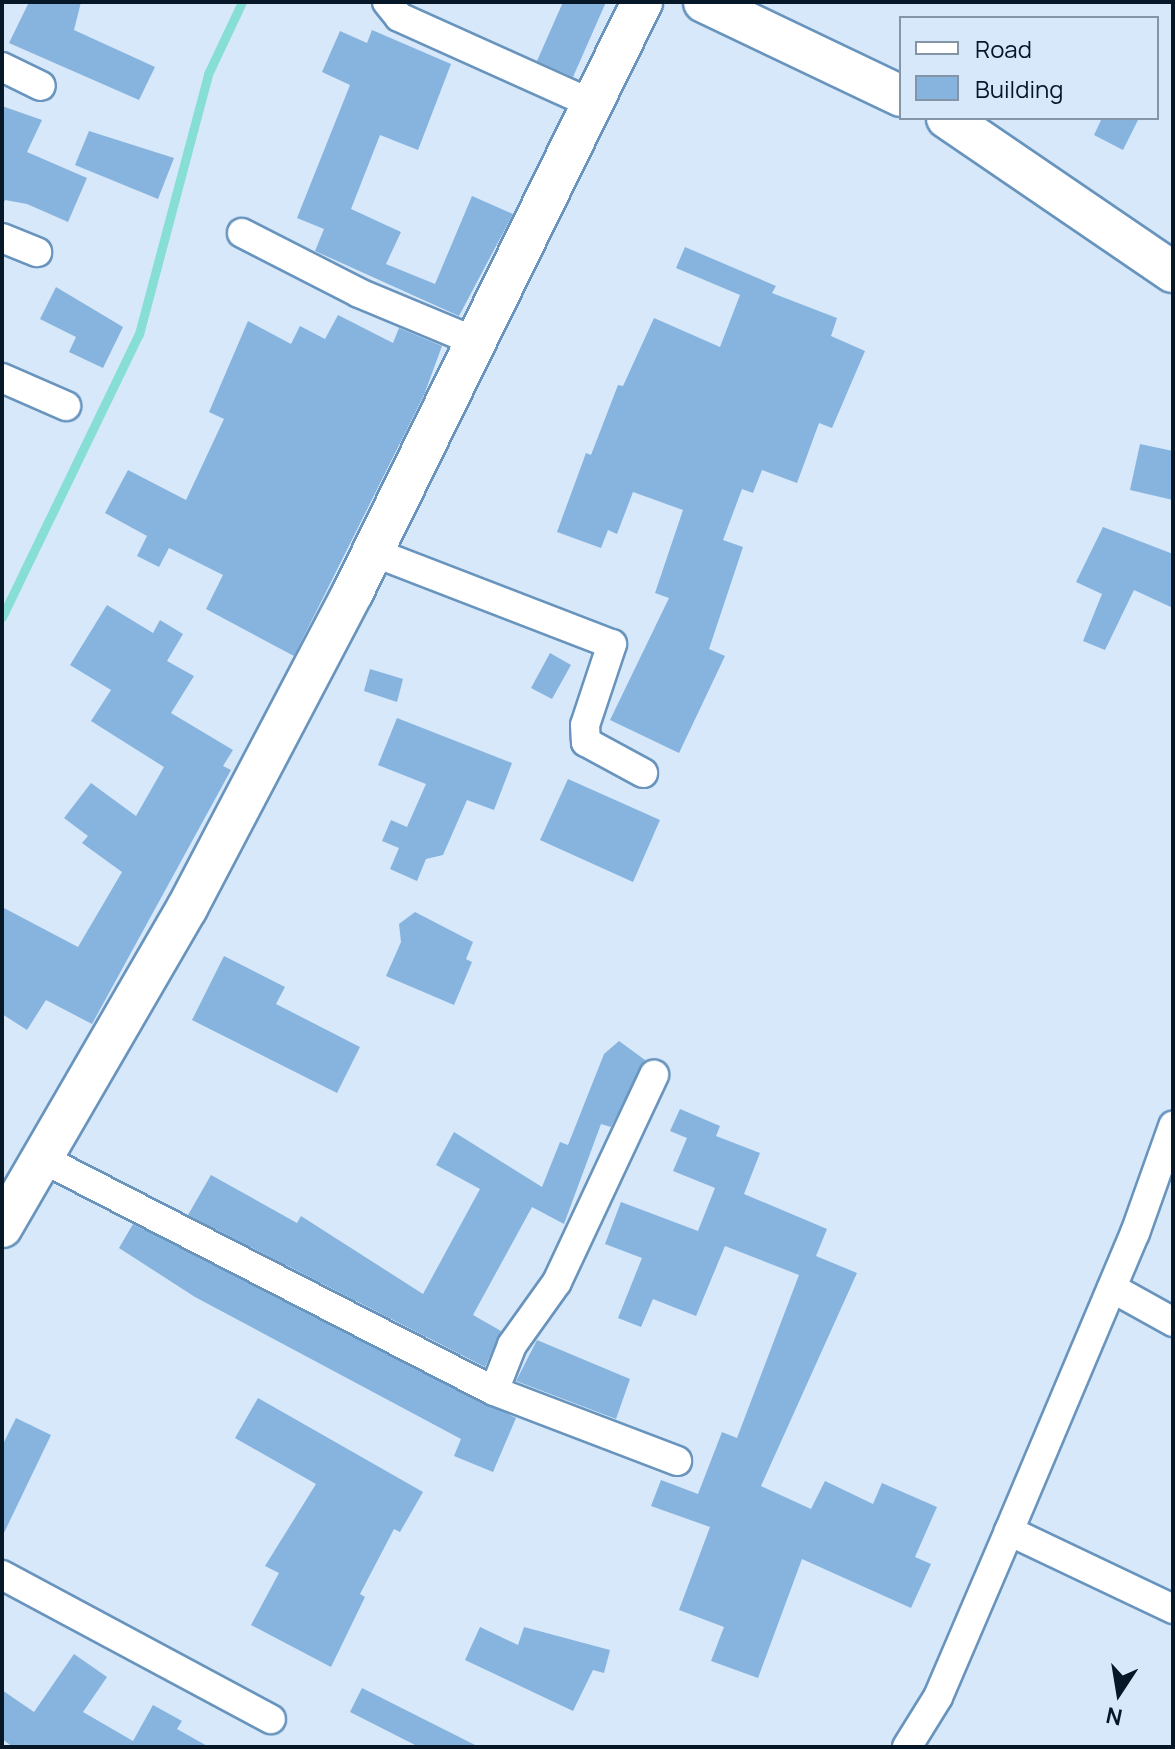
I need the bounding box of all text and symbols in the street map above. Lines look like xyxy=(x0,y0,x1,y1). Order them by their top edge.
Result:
legend xyxy=(899,16,1159,120)
text: Road xyxy=(975,32,1032,65)
text: Building xyxy=(975,72,1063,105)
north arrow xyxy=(1079,1653,1159,1733)
text: N xyxy=(1103,1700,1125,1733)

